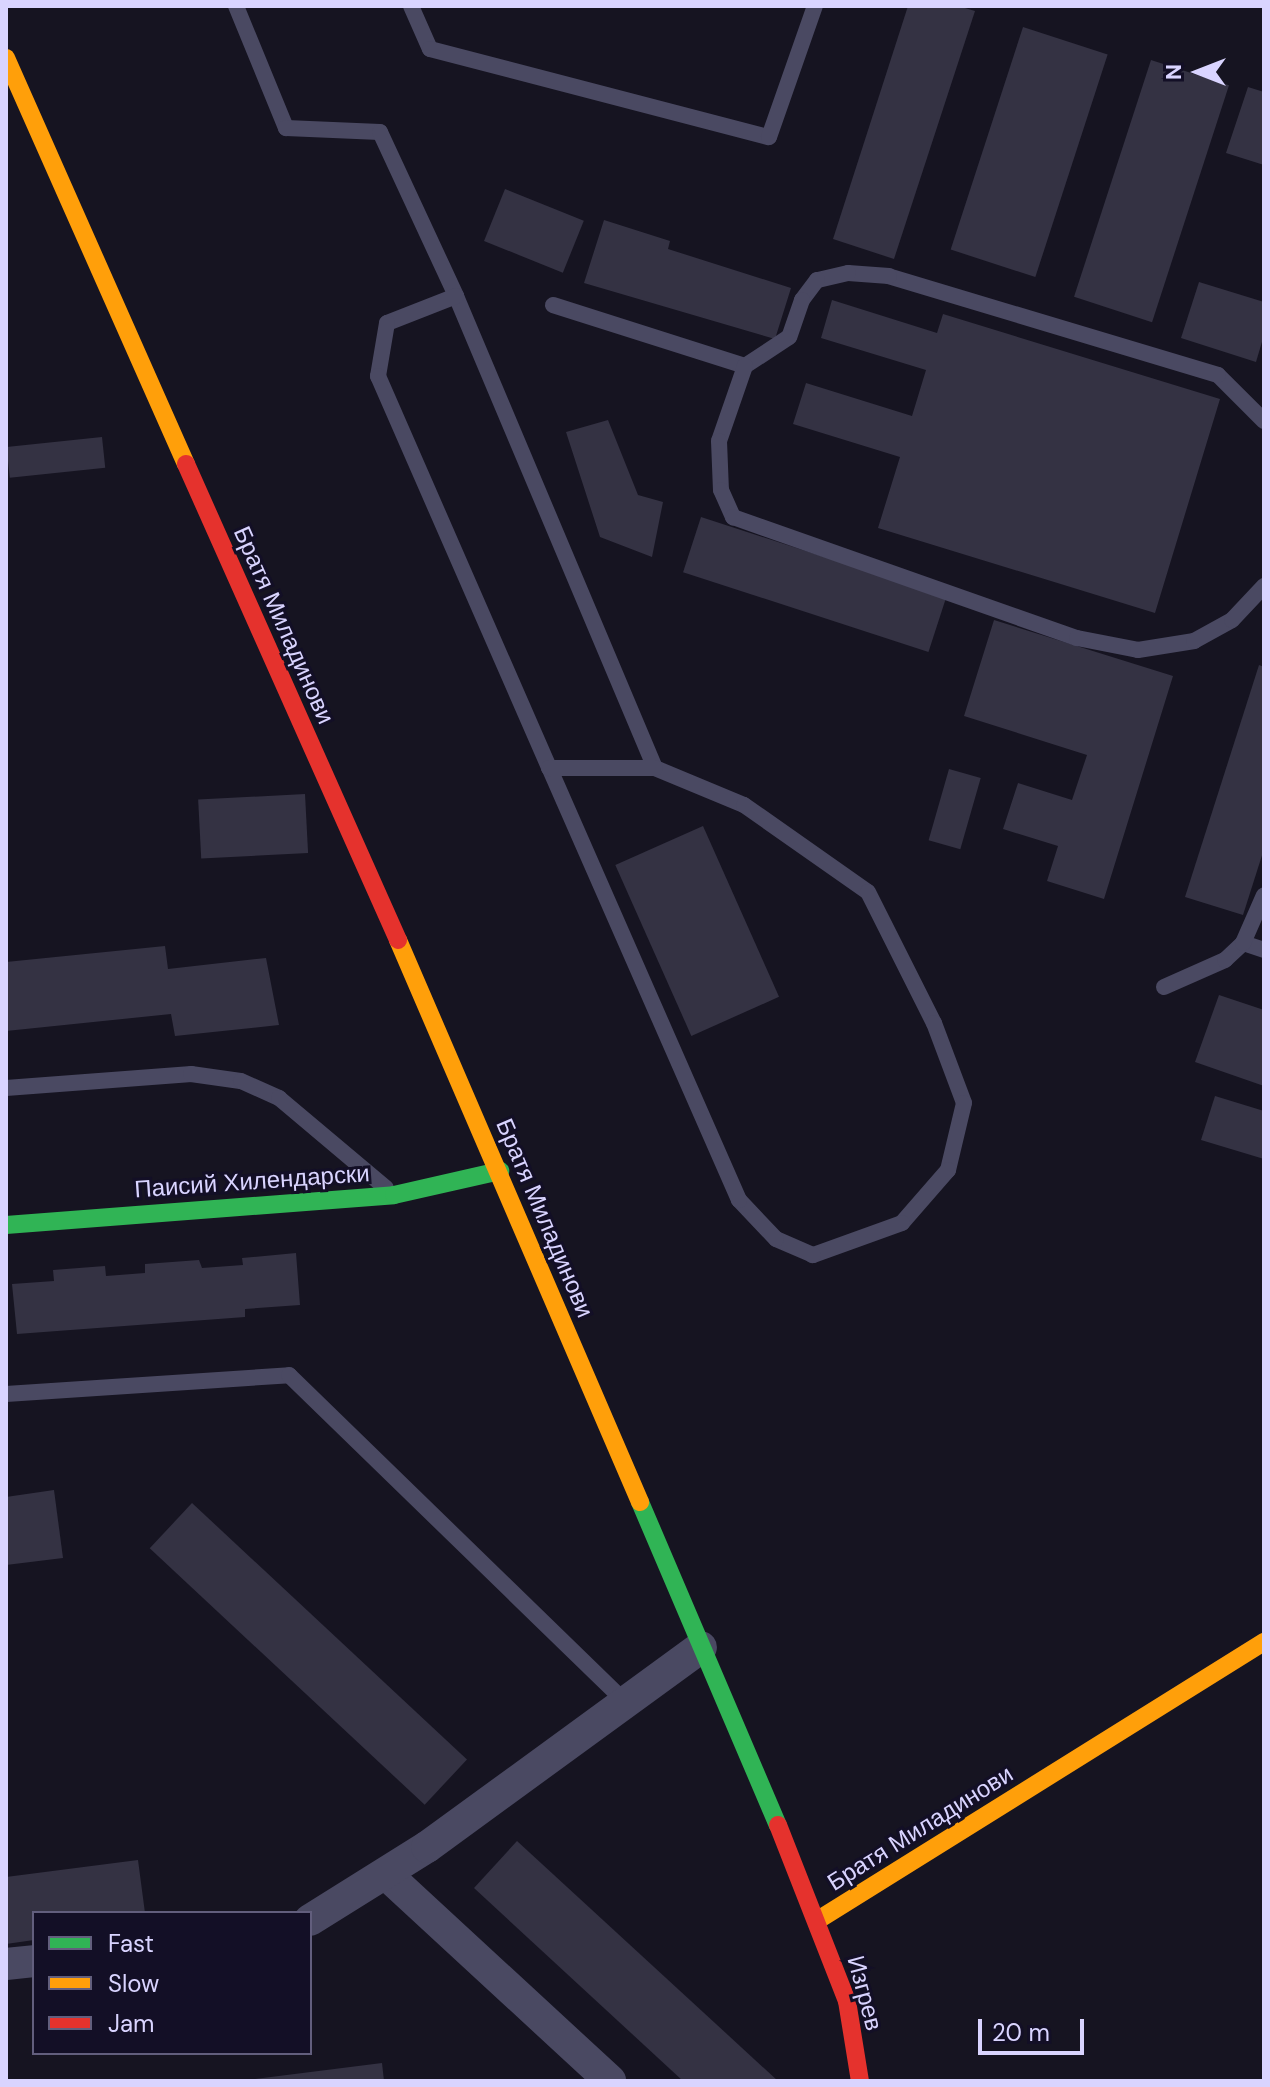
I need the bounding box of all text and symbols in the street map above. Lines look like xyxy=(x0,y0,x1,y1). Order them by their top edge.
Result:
north arrow xyxy=(1158,32,1238,112)
text: N xyxy=(1159,64,1188,80)
street label: Братя Миладинови xyxy=(227,522,341,728)
street label: Братя Миладинови xyxy=(490,1114,600,1322)
street label: Паисий Хилендарски xyxy=(133,1158,371,1204)
street label: Братя Миладинови xyxy=(822,1759,1018,1897)
legend xyxy=(32,1911,312,2055)
text: Fast xyxy=(108,1928,154,1959)
street label: Изгрев xyxy=(841,1952,889,2034)
text: Slow xyxy=(108,1968,159,1999)
scale bar xyxy=(982,2003,1088,2053)
text: Jam xyxy=(108,2008,154,2039)
text: 20 m xyxy=(992,2017,1050,2048)

